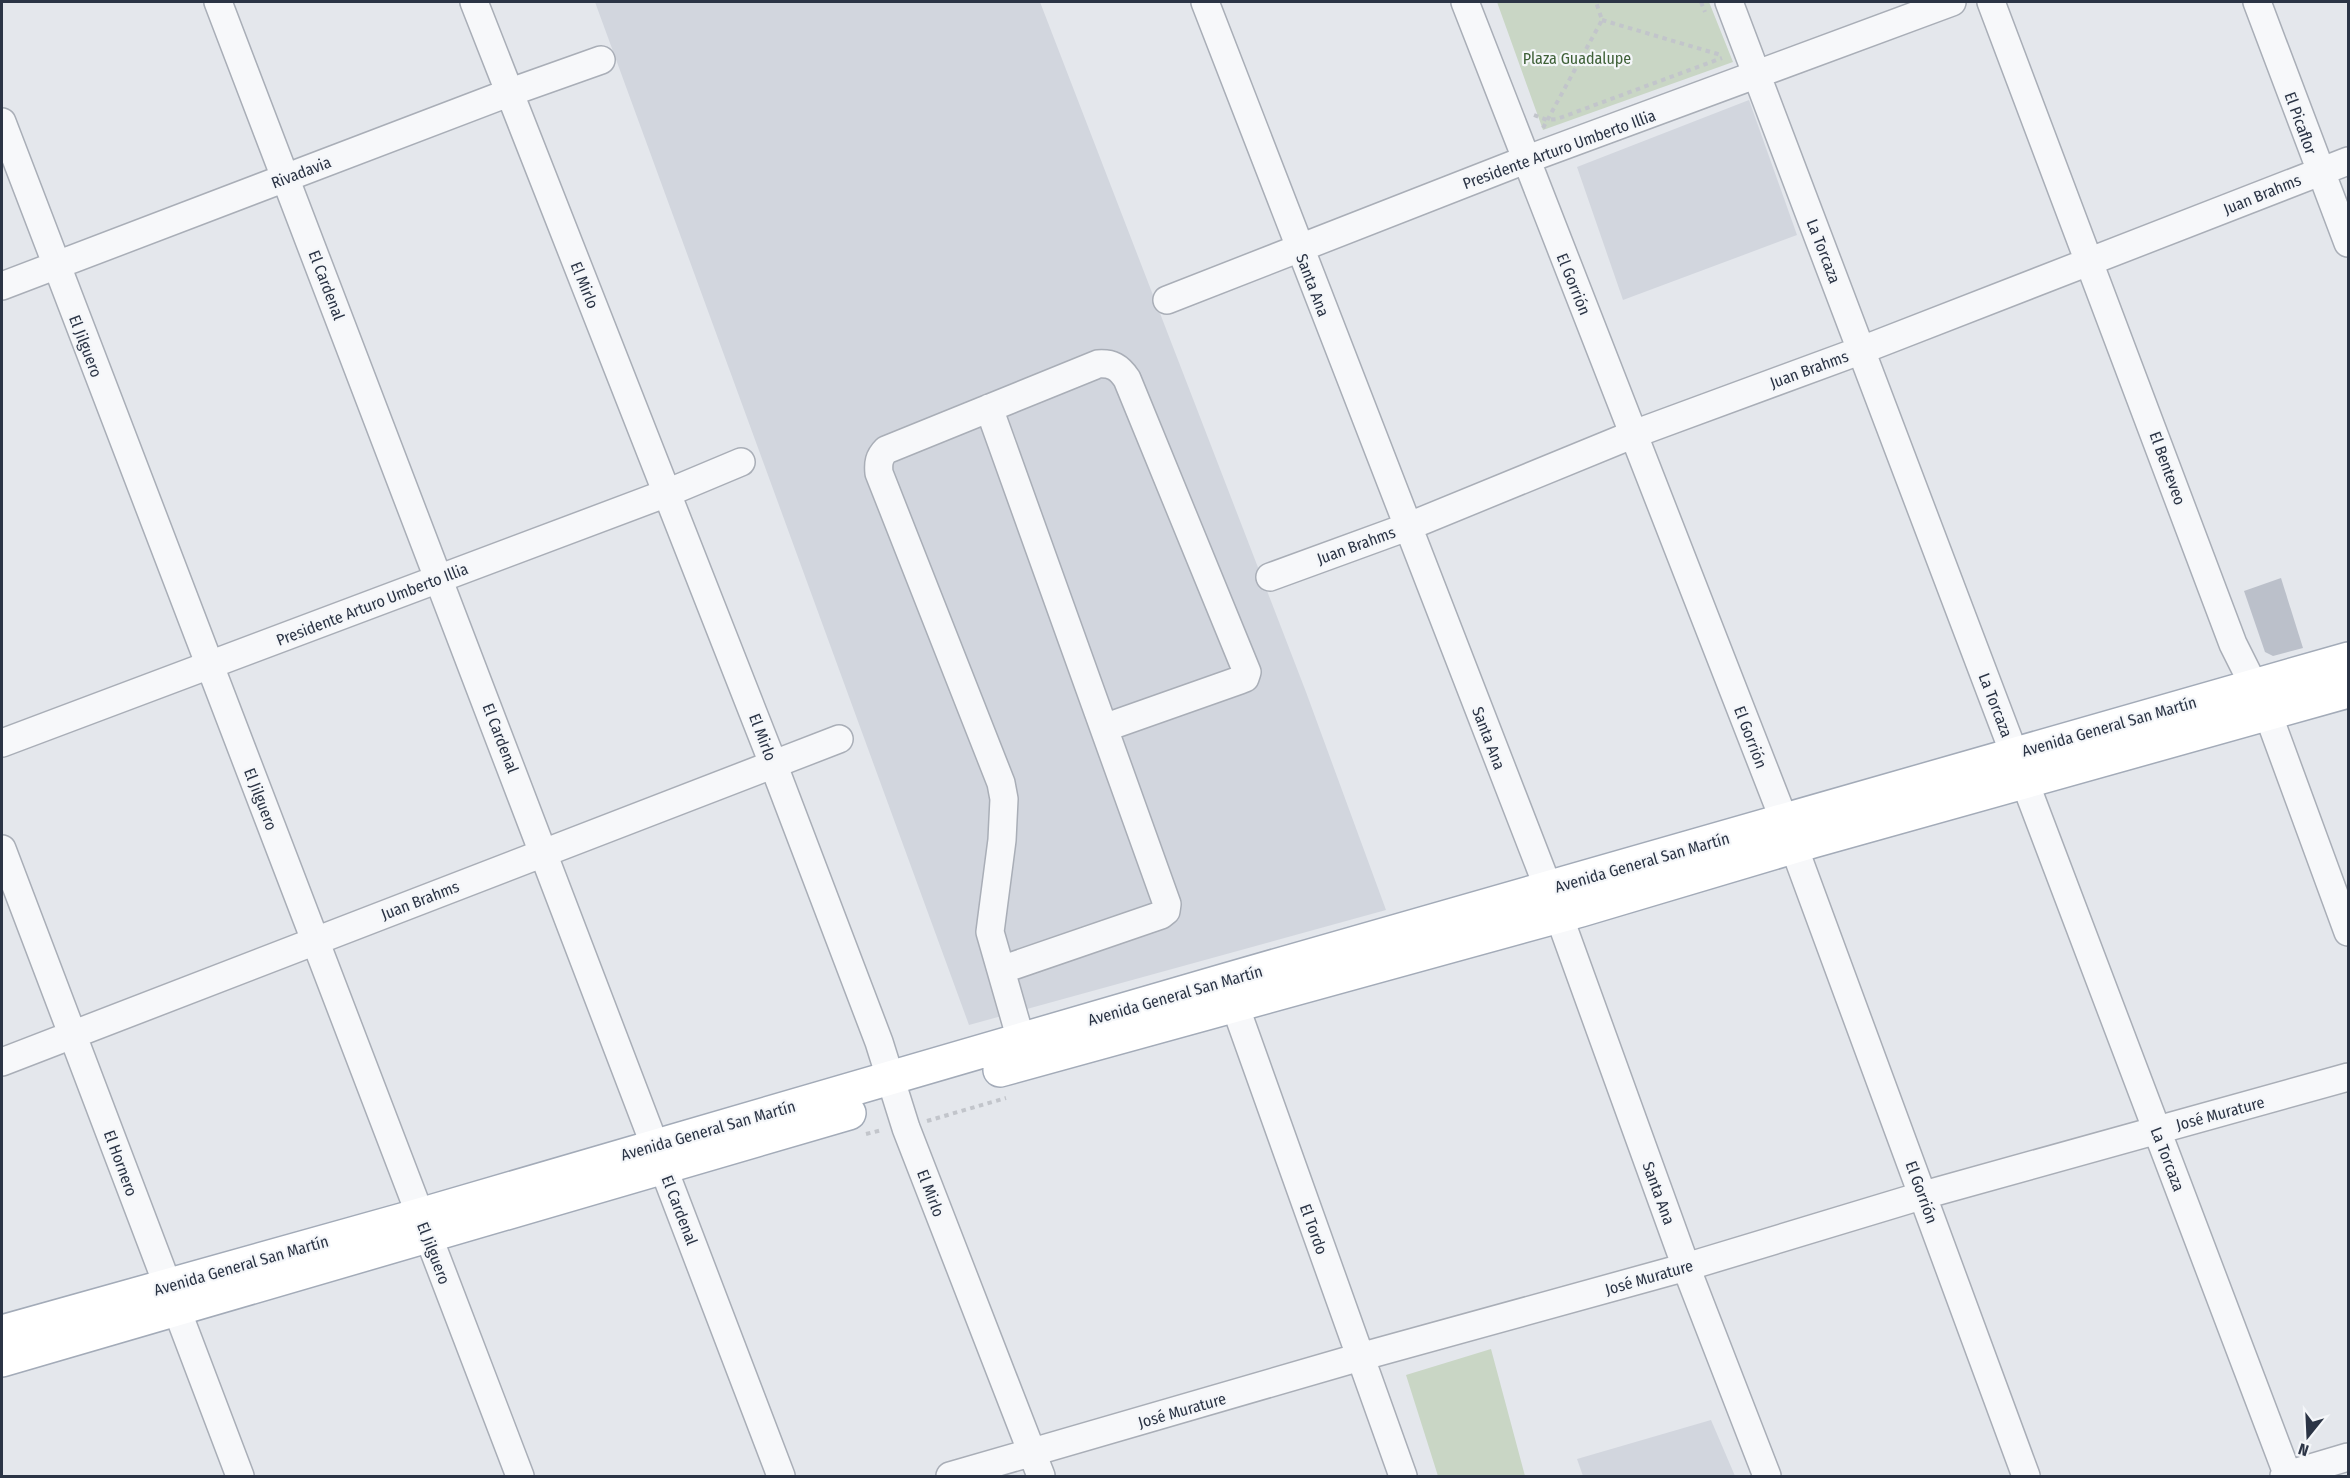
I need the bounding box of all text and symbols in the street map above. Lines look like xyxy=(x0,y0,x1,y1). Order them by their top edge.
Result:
park label: Plaza Guadalupe xyxy=(1523,49,1631,68)
street label: El Picaflor xyxy=(2280,89,2321,157)
street label: Presidente Arturo Umberto Illia xyxy=(1460,106,1658,193)
street label: Rivadavia xyxy=(269,152,334,193)
street label: Juan Brahms xyxy=(2221,170,2304,219)
street label: La Torcaza xyxy=(1803,216,1844,286)
street label: El Cardenal xyxy=(305,248,349,323)
street label: El Gorrión xyxy=(1553,250,1595,318)
street label: Santa Ana xyxy=(1292,251,1333,319)
street label: El Mirlo xyxy=(567,259,603,311)
street label: El Jilguero xyxy=(65,312,106,380)
street label: Juan Brahms xyxy=(1767,346,1851,392)
street label: El Benteveo xyxy=(2145,429,2190,507)
street label: Juan Brahms xyxy=(1314,522,1398,568)
street label: Presidente Arturo Umberto Illia xyxy=(274,559,471,650)
street label: La Torcaza xyxy=(1975,670,2016,740)
street label: Avenida General San Martín xyxy=(2020,692,2199,761)
street label: El Cardenal xyxy=(479,701,523,776)
street label: El Gorrión xyxy=(1730,703,1771,771)
street label: Santa Ana xyxy=(1468,704,1509,772)
street label: El Mirlo xyxy=(745,711,780,763)
street label: El Jilguero xyxy=(240,765,281,833)
street label: Avenida General San Martín xyxy=(1553,828,1732,897)
street label: Juan Brahms xyxy=(378,877,462,924)
street label: Avenida General San Martín xyxy=(1086,961,1265,1030)
street label: José Murature xyxy=(2174,1093,2266,1134)
street label: Avenida General San Martín xyxy=(619,1096,798,1165)
street label: La Torcaza xyxy=(2147,1124,2188,1194)
street label: El Hornero xyxy=(100,1128,141,1199)
street label: El Gorrión xyxy=(1901,1158,1942,1226)
street label: Santa Ana xyxy=(1638,1159,1679,1227)
street label: El Mirlo xyxy=(913,1167,948,1219)
street label: El Cardenal xyxy=(658,1173,702,1248)
street label: El Tordo xyxy=(1296,1201,1331,1257)
street label: El Jilguero xyxy=(413,1219,454,1287)
street label: Avenida General San Martín xyxy=(152,1231,331,1300)
street label: José Murature xyxy=(1603,1256,1695,1299)
street label: José Murature xyxy=(1136,1389,1228,1432)
north arrow xyxy=(2278,1406,2338,1466)
text: N xyxy=(2296,1439,2311,1460)

